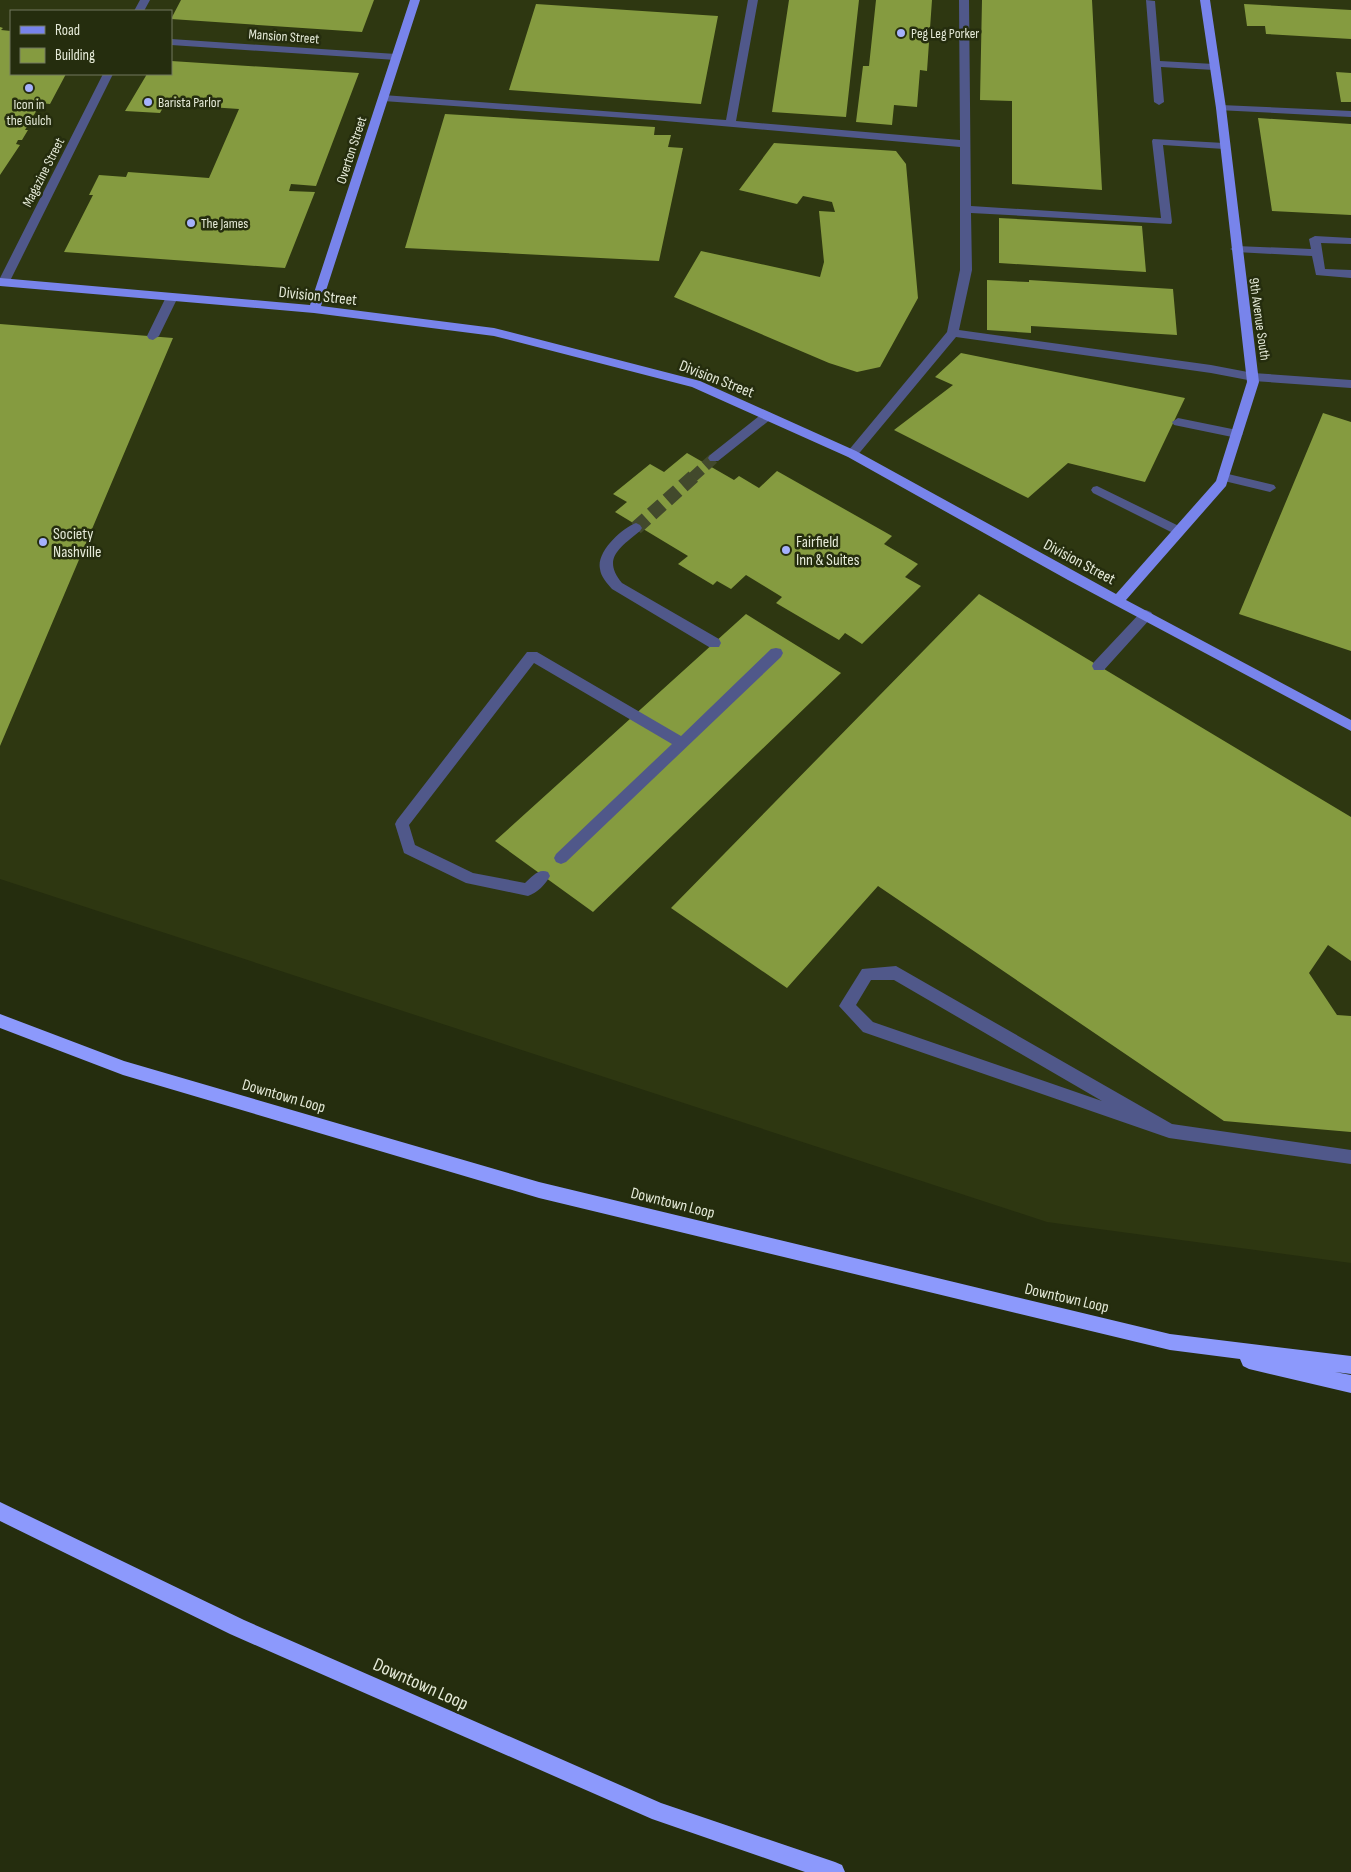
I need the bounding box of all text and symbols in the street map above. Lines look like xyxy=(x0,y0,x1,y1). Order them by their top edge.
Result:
legend xyxy=(10,10,172,75)
text: Road xyxy=(55,21,80,40)
place label: Peg Leg Porker xyxy=(911,25,979,42)
street label: Mansion Street xyxy=(248,26,320,47)
marker: Peg Leg Porker xyxy=(895,27,907,39)
text: Building xyxy=(55,46,95,65)
marker: Icon in the Gulch xyxy=(23,82,35,94)
place label: Barista Parlor xyxy=(158,94,221,111)
place label: Icon in the Gulch xyxy=(6,96,52,129)
marker: Barista Parlor xyxy=(142,96,154,108)
street label: Overton Street xyxy=(333,114,370,186)
street label: Magazine Street xyxy=(19,135,68,210)
place label: The James xyxy=(201,215,248,232)
marker: The James xyxy=(185,217,197,229)
street label: 9th Avenue South xyxy=(1245,277,1274,361)
street label: Division Street xyxy=(278,283,358,310)
street label: Division Street xyxy=(676,356,757,402)
place label: Society Nashville xyxy=(53,525,101,562)
place label: Fairfield Inn & Suites xyxy=(796,533,860,570)
marker: Society Nashville xyxy=(37,536,49,548)
street label: Division Street xyxy=(1040,536,1119,589)
marker: Fairfield Inn & Suites xyxy=(780,544,792,556)
street label: Downtown Loop xyxy=(240,1075,327,1117)
street label: Downtown Loop xyxy=(629,1184,717,1223)
street label: Downtown Loop xyxy=(1023,1280,1111,1317)
street label: Downtown Loop xyxy=(369,1653,472,1716)

